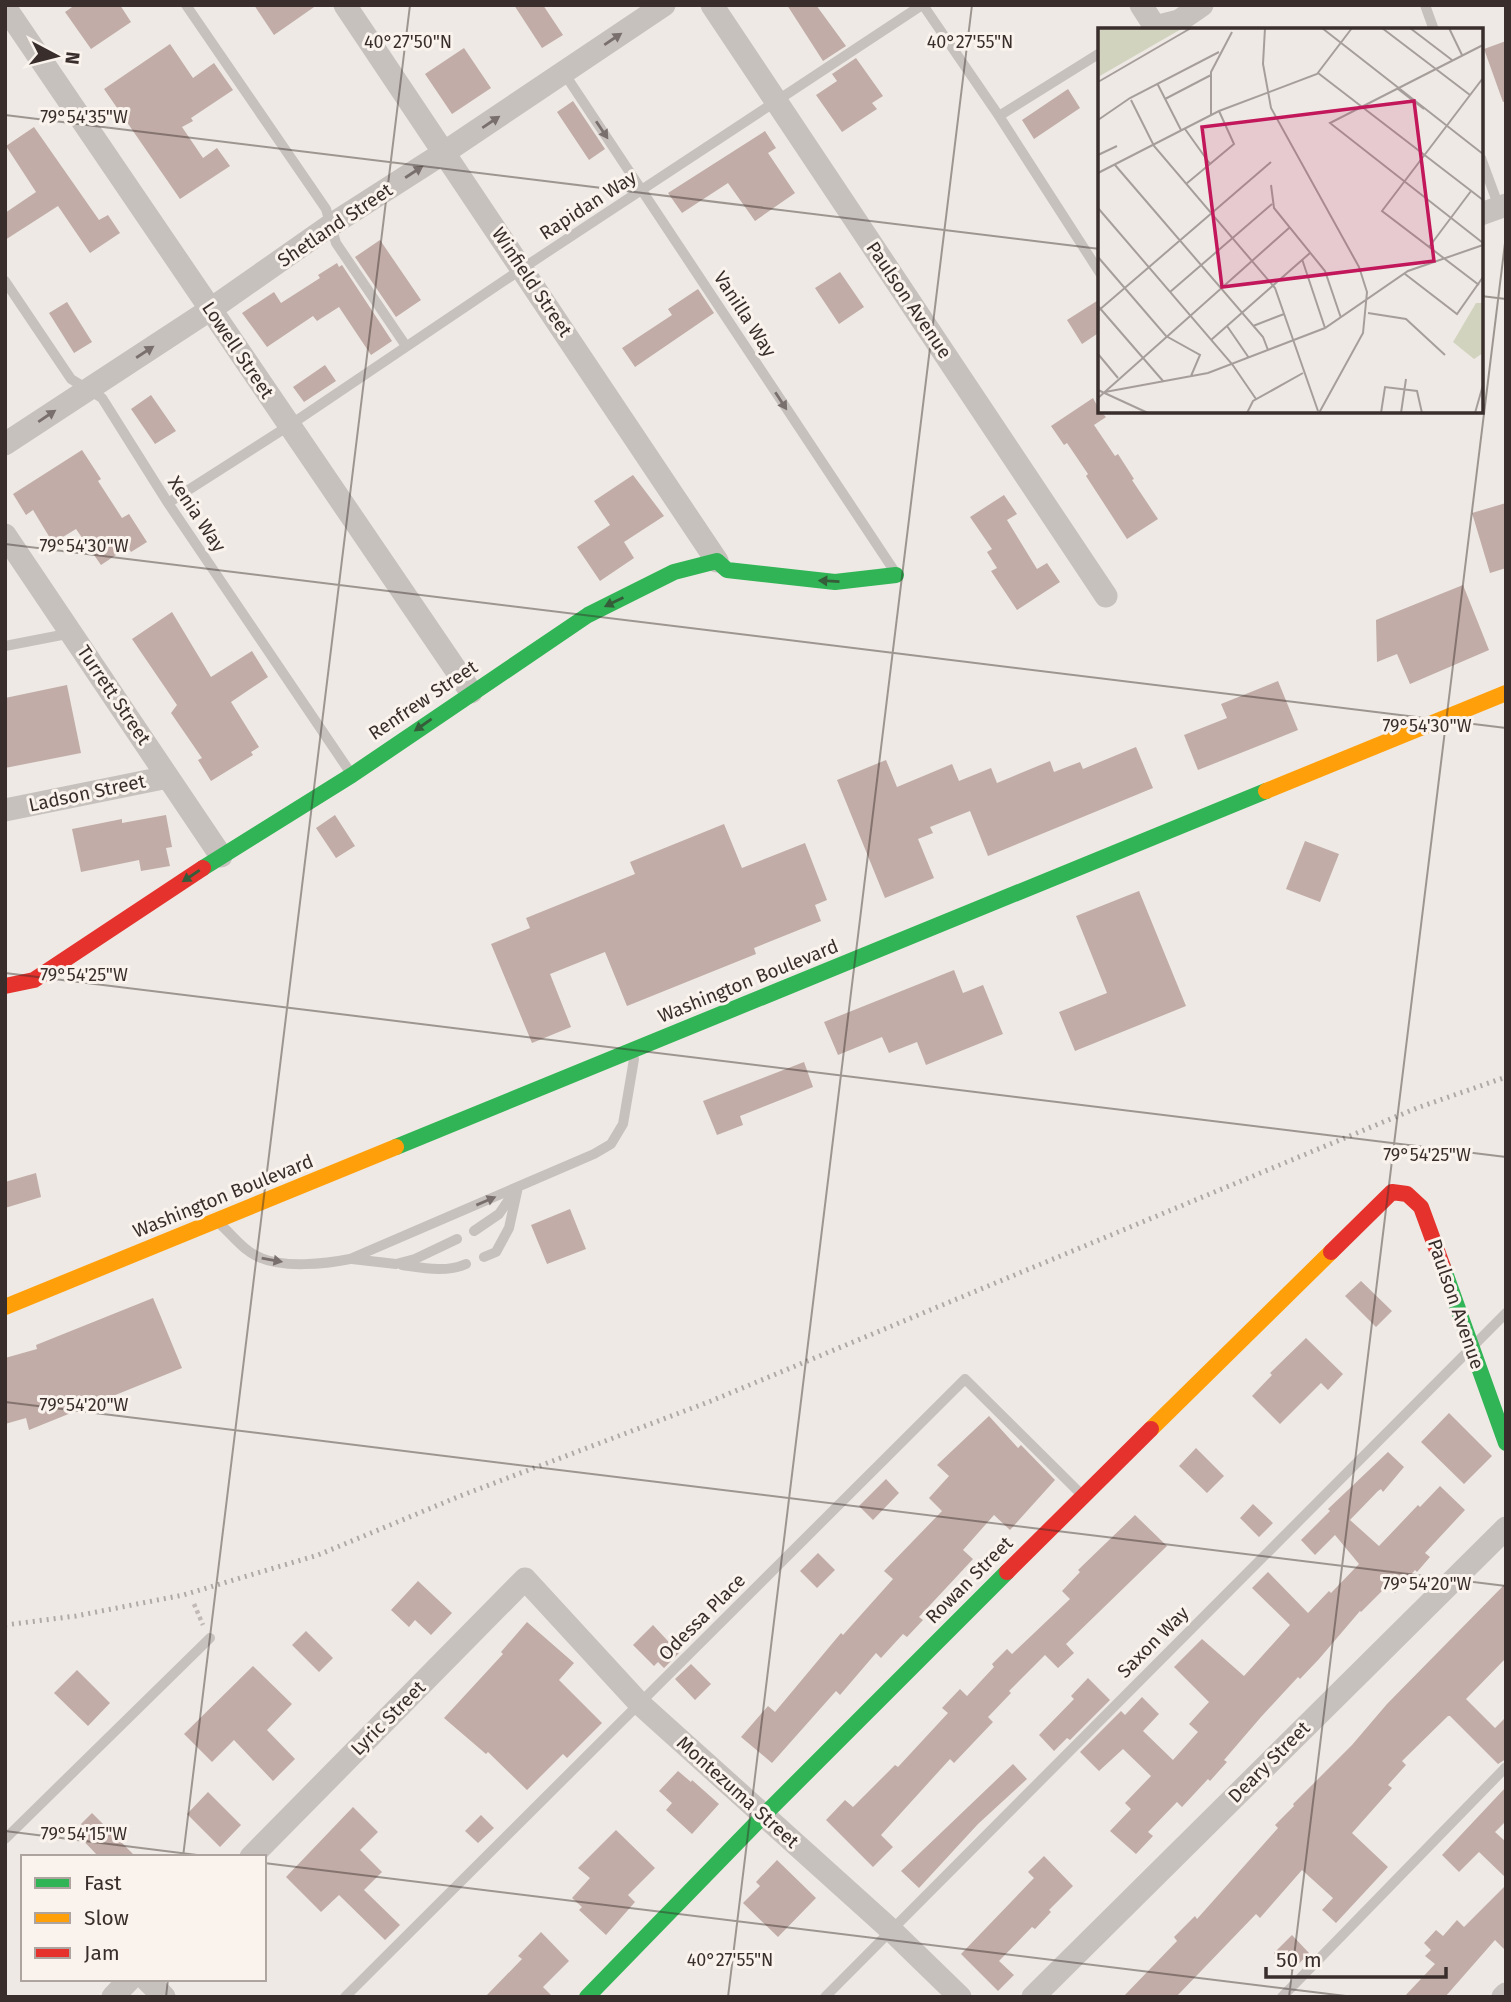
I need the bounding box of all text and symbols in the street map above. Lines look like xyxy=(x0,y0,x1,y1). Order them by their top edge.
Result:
north arrow xyxy=(21,21,91,91)
inset map xyxy=(1098,28,1483,413)
text: 40°27'50"N xyxy=(364,31,452,53)
text: 40°27'55"N xyxy=(927,31,1013,53)
one-way arrow xyxy=(603,33,623,46)
text: N xyxy=(60,50,85,66)
text: 79°54'35"W xyxy=(40,106,128,128)
one-way arrow xyxy=(481,115,500,128)
one-way arrow xyxy=(595,120,608,139)
street label: Rapidan Way xyxy=(535,165,641,245)
one-way arrow xyxy=(404,166,423,179)
street label: Shetland Street xyxy=(273,178,397,272)
street label: Winfield Street xyxy=(487,223,577,341)
street label: Paulson Avenue xyxy=(861,237,957,363)
street label: Vanilla Way xyxy=(709,267,782,362)
street label: Lowell Street xyxy=(197,297,279,403)
one-way arrow xyxy=(135,345,155,358)
one-way arrow xyxy=(775,391,788,411)
one-way arrow xyxy=(37,410,56,423)
street label: Xenia Way xyxy=(163,472,231,557)
text: 79°54'30"W xyxy=(39,535,129,557)
one-way arrow xyxy=(817,575,839,586)
one-way arrow xyxy=(604,596,624,607)
street label: Turrett Street xyxy=(72,641,156,749)
street label: Renfrew Street xyxy=(364,655,482,745)
text: 79°54'30"W xyxy=(1382,715,1472,737)
one-way arrow xyxy=(414,718,432,732)
street label: Ladson Street xyxy=(27,769,148,817)
one-way arrow xyxy=(181,869,201,882)
street label: Washington Boulevard xyxy=(654,934,842,1028)
text: 79°54'25"W xyxy=(40,964,128,986)
text: 79°54'25"W xyxy=(1383,1144,1471,1166)
street label: Washington Boulevard xyxy=(129,1149,317,1243)
one-way arrow xyxy=(476,1195,497,1206)
street label: Paulson Avenue xyxy=(1423,1236,1489,1372)
one-way arrow xyxy=(261,1255,283,1266)
text: 79°54'20"W xyxy=(40,1394,129,1416)
street label: Rowan Street xyxy=(921,1532,1017,1628)
street label: Odessa Place xyxy=(654,1569,750,1665)
text: 79°54'20"W xyxy=(1383,1573,1472,1595)
street label: Saxon Way xyxy=(1113,1601,1194,1682)
street label: Lyric Street xyxy=(346,1676,430,1760)
street label: Deary Street xyxy=(1223,1716,1315,1808)
street label: Montezuma Street xyxy=(672,1731,804,1853)
text: 79°54'15"W xyxy=(41,1823,127,1845)
legend xyxy=(21,1855,266,1981)
text: Fast xyxy=(84,1870,122,1896)
text: Slow xyxy=(84,1905,129,1931)
scale bar xyxy=(1266,1936,1446,1980)
text: Jam xyxy=(84,1940,120,1966)
text: 50 m xyxy=(1276,1947,1322,1973)
text: 40°27'55"N xyxy=(687,1949,773,1971)

